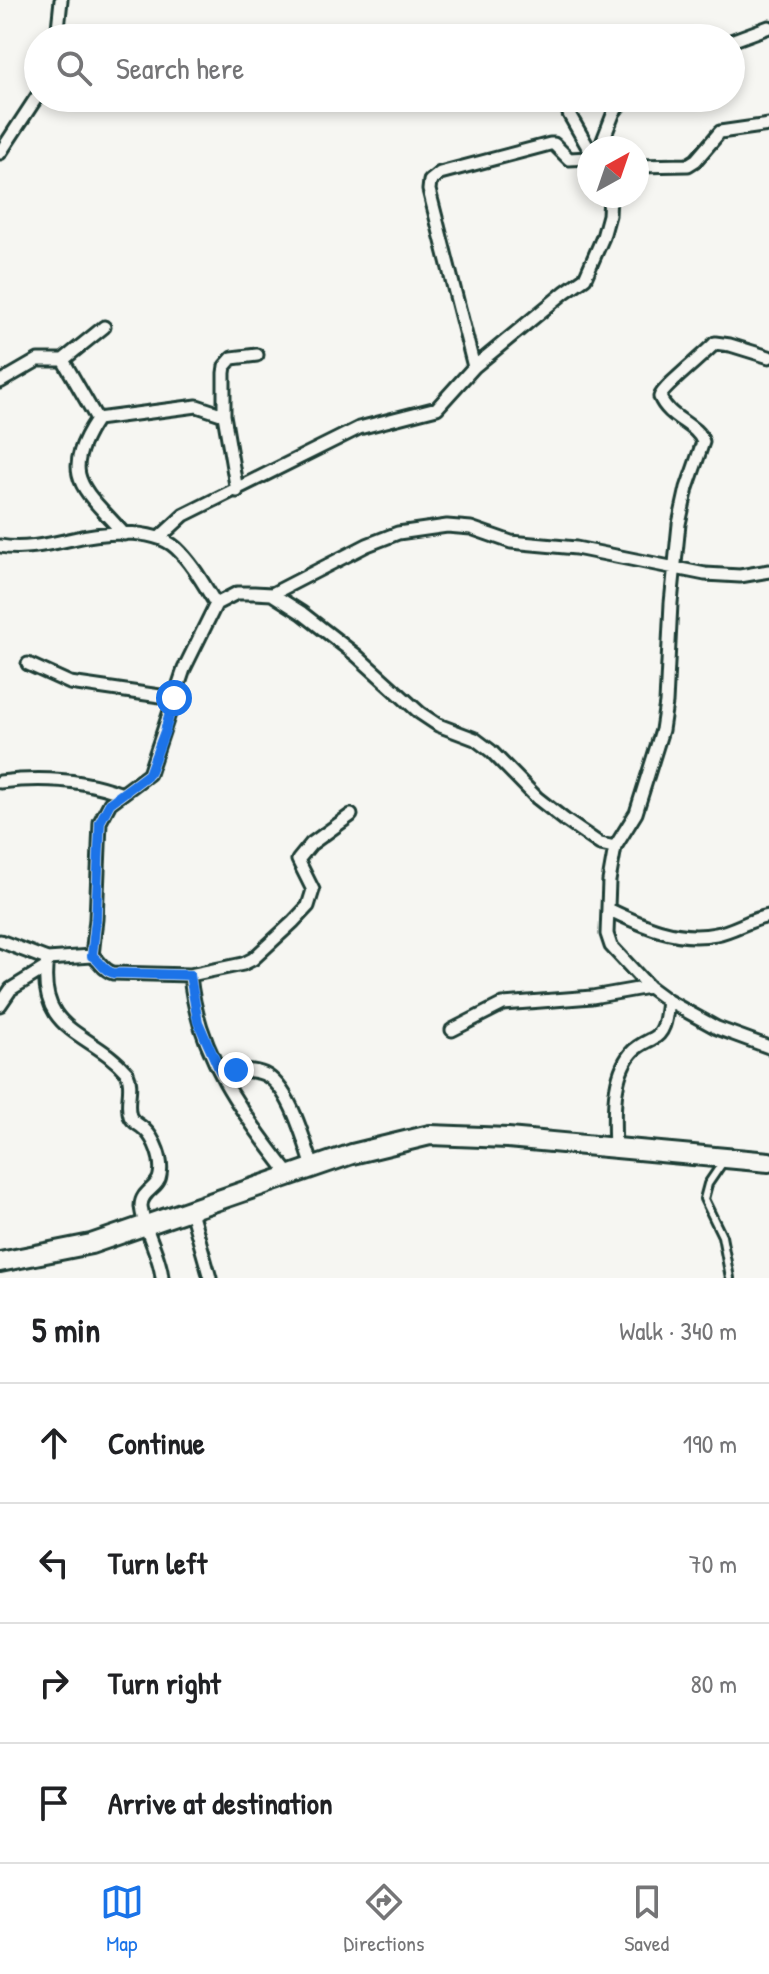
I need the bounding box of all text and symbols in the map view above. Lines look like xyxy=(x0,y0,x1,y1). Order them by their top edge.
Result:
search box xyxy=(24,24,745,112)
icon: search xyxy=(52,46,96,90)
text: Search here xyxy=(116,48,244,88)
north arrow xyxy=(577,136,649,208)
route start xyxy=(156,680,192,716)
route end xyxy=(218,1052,254,1088)
text: 5 min xyxy=(32,1307,100,1353)
text: Walk · 340 m xyxy=(619,1313,737,1348)
icon: ahead xyxy=(32,1421,76,1465)
text: Continue xyxy=(108,1423,205,1463)
text: 190 m xyxy=(683,1426,737,1461)
icon: left xyxy=(32,1541,76,1585)
text: Turn left xyxy=(108,1543,207,1583)
text: 70 m xyxy=(689,1546,737,1581)
icon: right xyxy=(32,1661,76,1705)
text: Turn right xyxy=(108,1663,221,1703)
text: 80 m xyxy=(690,1666,737,1701)
icon: arrive xyxy=(32,1781,76,1825)
text: Arrive at destination xyxy=(108,1783,333,1823)
tab: Map xyxy=(100,1880,144,1958)
tab: Directions xyxy=(344,1880,425,1958)
tab: Saved xyxy=(624,1880,669,1958)

